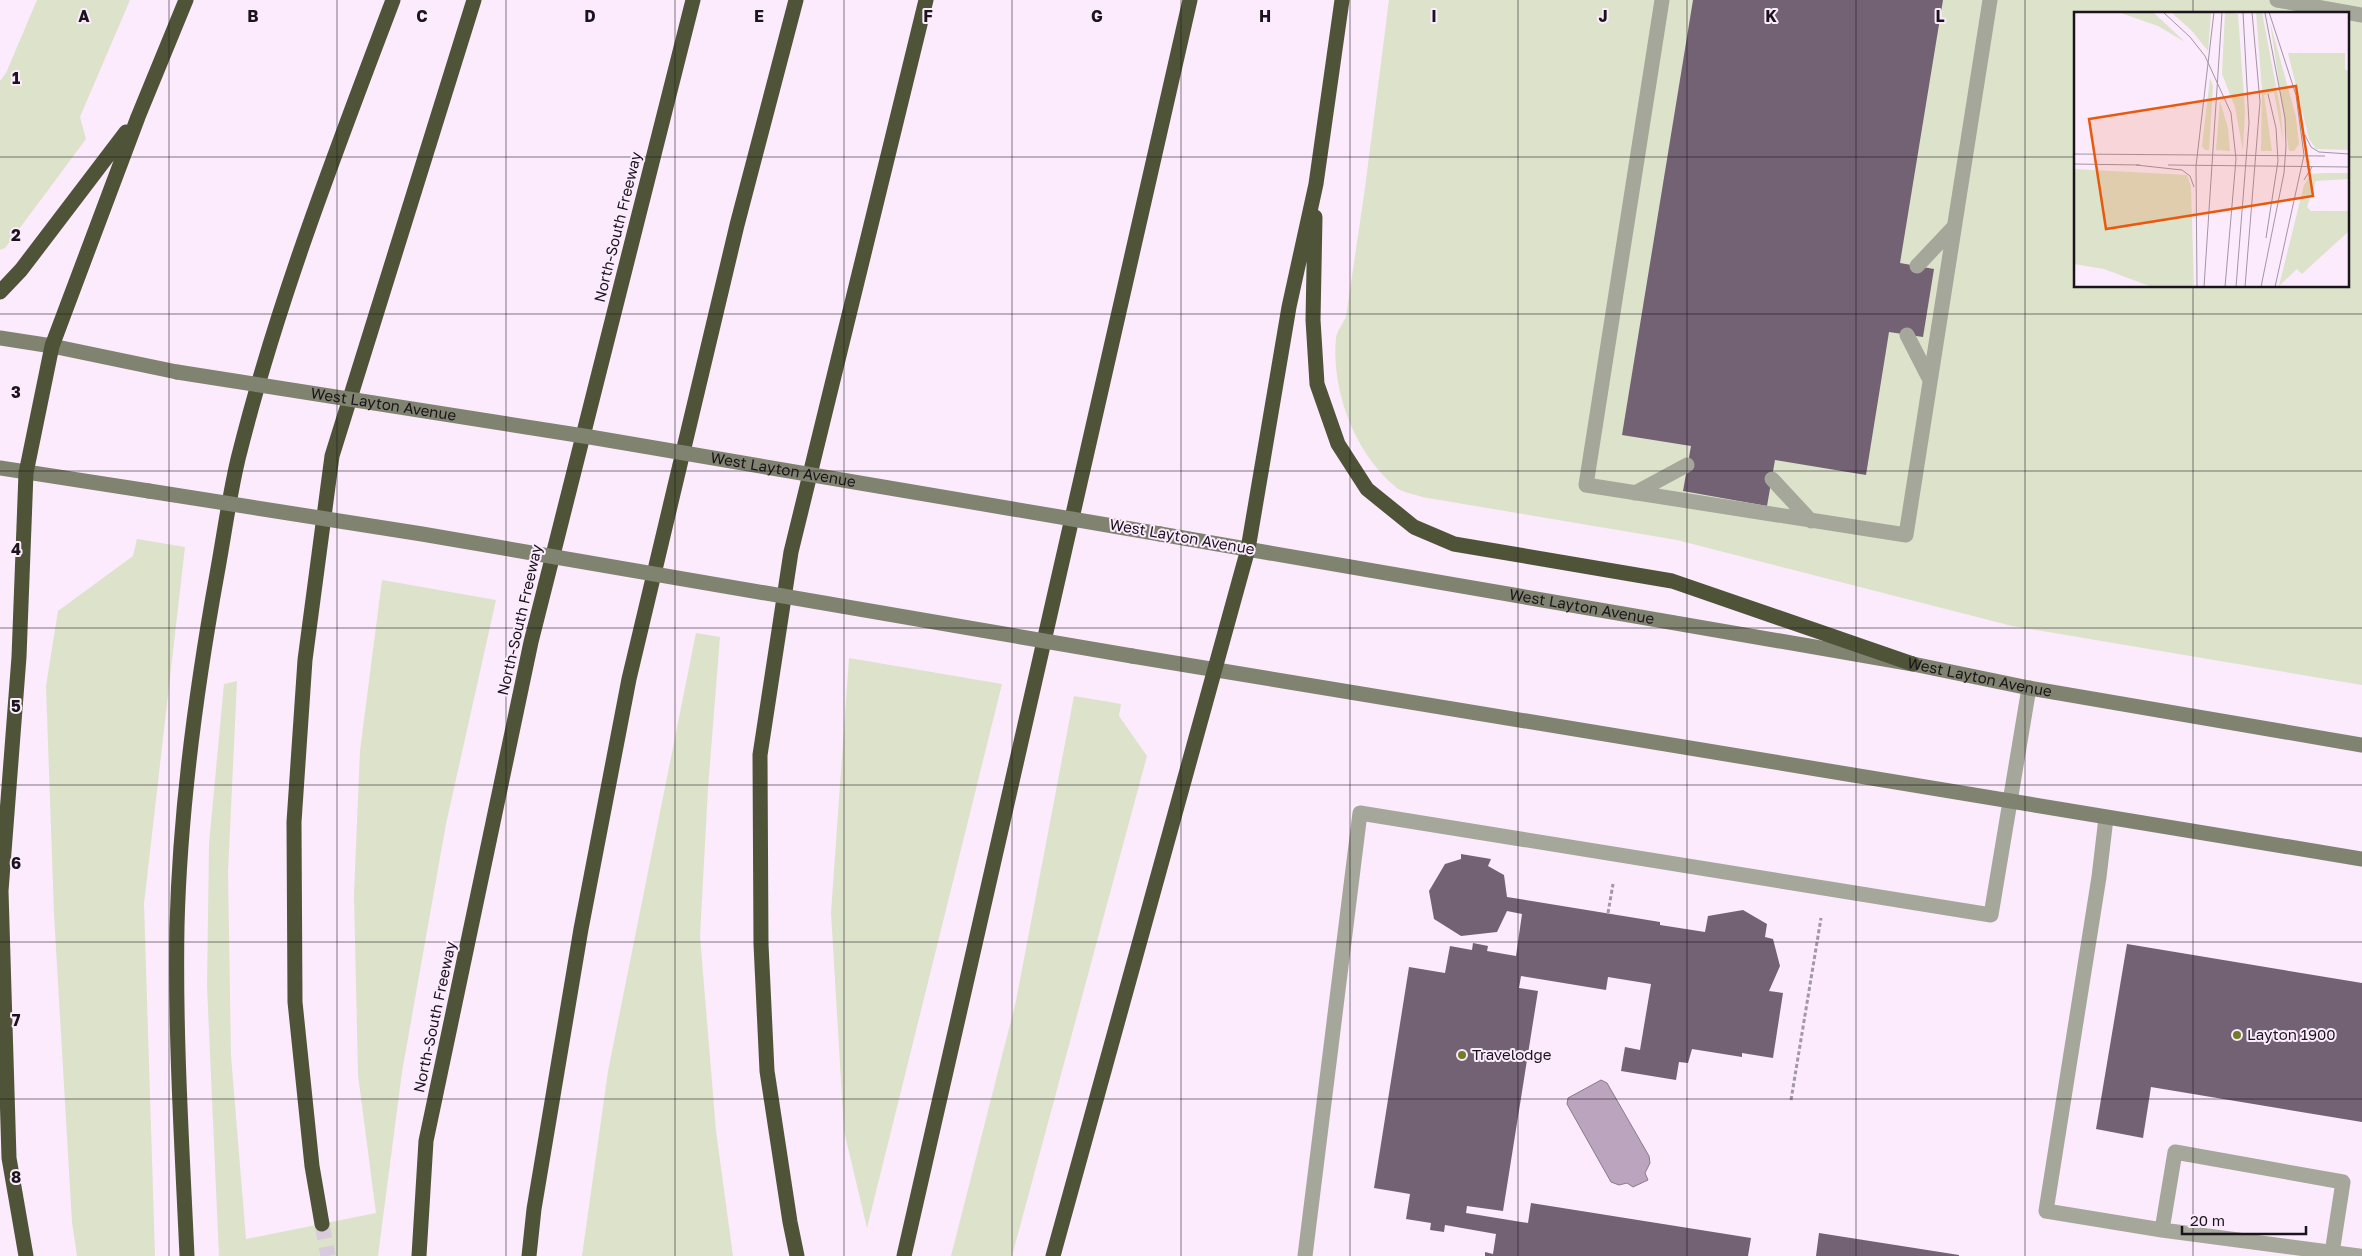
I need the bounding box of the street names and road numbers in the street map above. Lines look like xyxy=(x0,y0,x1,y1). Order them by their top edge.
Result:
street label: North-South Freeway xyxy=(590,149,645,304)
street label: West Layton Avenue xyxy=(310,383,458,424)
street label: West Layton Avenue xyxy=(709,448,858,490)
street label: West Layton Avenue xyxy=(1108,514,1256,558)
street label: North-South Freeway xyxy=(493,542,545,697)
street label: West Layton Avenue xyxy=(1508,584,1656,627)
street label: West Layton Avenue xyxy=(1906,653,2054,700)
street label: North-South Freeway xyxy=(409,939,459,1094)

